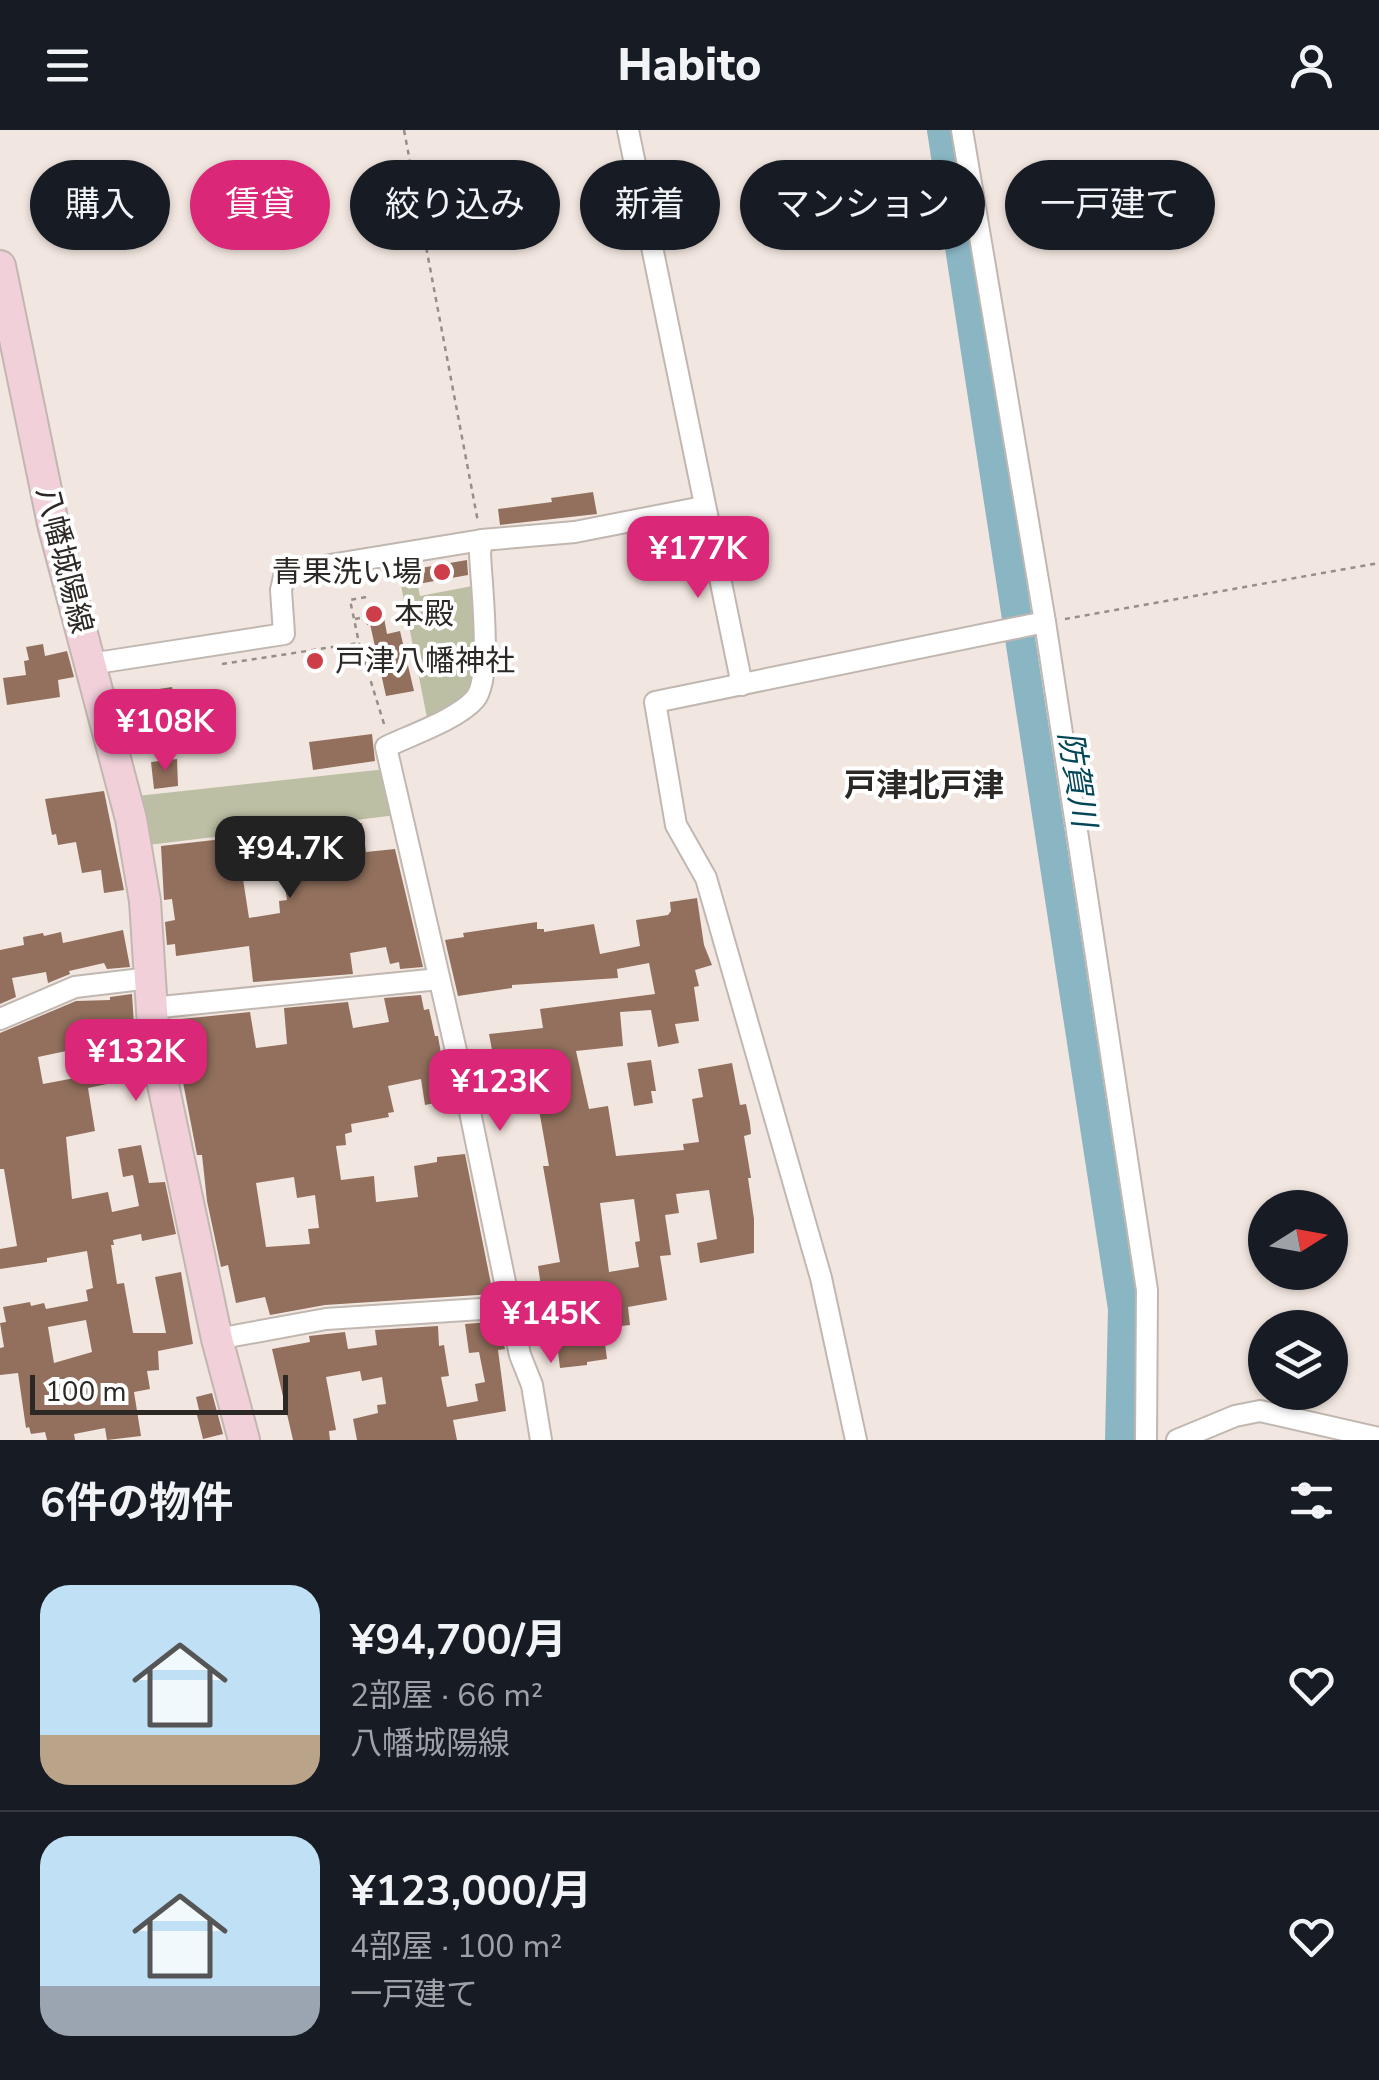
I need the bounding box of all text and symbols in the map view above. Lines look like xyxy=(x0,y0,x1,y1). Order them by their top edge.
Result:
text: Habito xyxy=(617,35,762,96)
icon: menu xyxy=(40,38,95,93)
icon: person xyxy=(1284,38,1339,93)
chip: 購入 xyxy=(30,160,170,250)
chip: 賃貸 xyxy=(190,160,330,250)
chip: 絞り込み xyxy=(350,160,560,250)
chip: 新着 xyxy=(580,160,720,250)
chip: マンション xyxy=(740,160,985,250)
chip: 一戸建て xyxy=(1005,160,1215,250)
street label: 八幡城陽線 xyxy=(26,482,102,638)
pin: ¥177K xyxy=(628,516,768,601)
text: ¥177K xyxy=(649,527,747,570)
place label: 青果洗い場 xyxy=(272,552,422,593)
marker: 青果洗い場 xyxy=(431,561,453,583)
place label: 本殿 xyxy=(394,594,454,635)
marker: 本殿 xyxy=(363,603,385,625)
place label: 戸津八幡神社 xyxy=(335,641,515,682)
marker: 戸津八幡神社 xyxy=(304,650,326,672)
pin: ¥108K xyxy=(95,689,235,774)
text: ¥108K xyxy=(116,700,214,743)
water label: 防賀川 xyxy=(1048,728,1106,833)
district label: 戸津北戸津 xyxy=(844,764,1004,807)
pin: ¥94.7K xyxy=(209,816,371,901)
text: ¥94.7K xyxy=(237,827,343,870)
pin: ¥132K xyxy=(66,1019,206,1104)
text: ¥132K xyxy=(87,1030,185,1073)
pin: ¥123K xyxy=(430,1049,570,1134)
text: ¥123K xyxy=(451,1060,549,1103)
north arrow xyxy=(1248,1190,1348,1290)
map controls xyxy=(1248,1190,1348,1410)
pin: ¥145K xyxy=(481,1281,621,1366)
text: ¥145K xyxy=(502,1292,600,1335)
button: layers xyxy=(1248,1310,1348,1410)
scale bar xyxy=(30,1370,288,1414)
text: 100 m xyxy=(45,1373,127,1411)
icon: filters xyxy=(1284,1473,1339,1528)
text: 6件の物件 xyxy=(40,1475,233,1532)
text: ¥94,700/月 xyxy=(350,1612,567,1669)
icon: home xyxy=(120,1625,240,1745)
icon: heart xyxy=(1284,1658,1339,1713)
text: 2部屋 · 66 m² xyxy=(350,1674,543,1717)
text: 八幡城陽線 xyxy=(350,1722,510,1765)
text: ¥123,000/月 xyxy=(350,1863,592,1920)
icon: home xyxy=(120,1876,240,1996)
icon: heart xyxy=(1284,1909,1339,1964)
text: 4部屋 · 100 m² xyxy=(350,1925,562,1968)
text: 一戸建て xyxy=(350,1973,478,2016)

